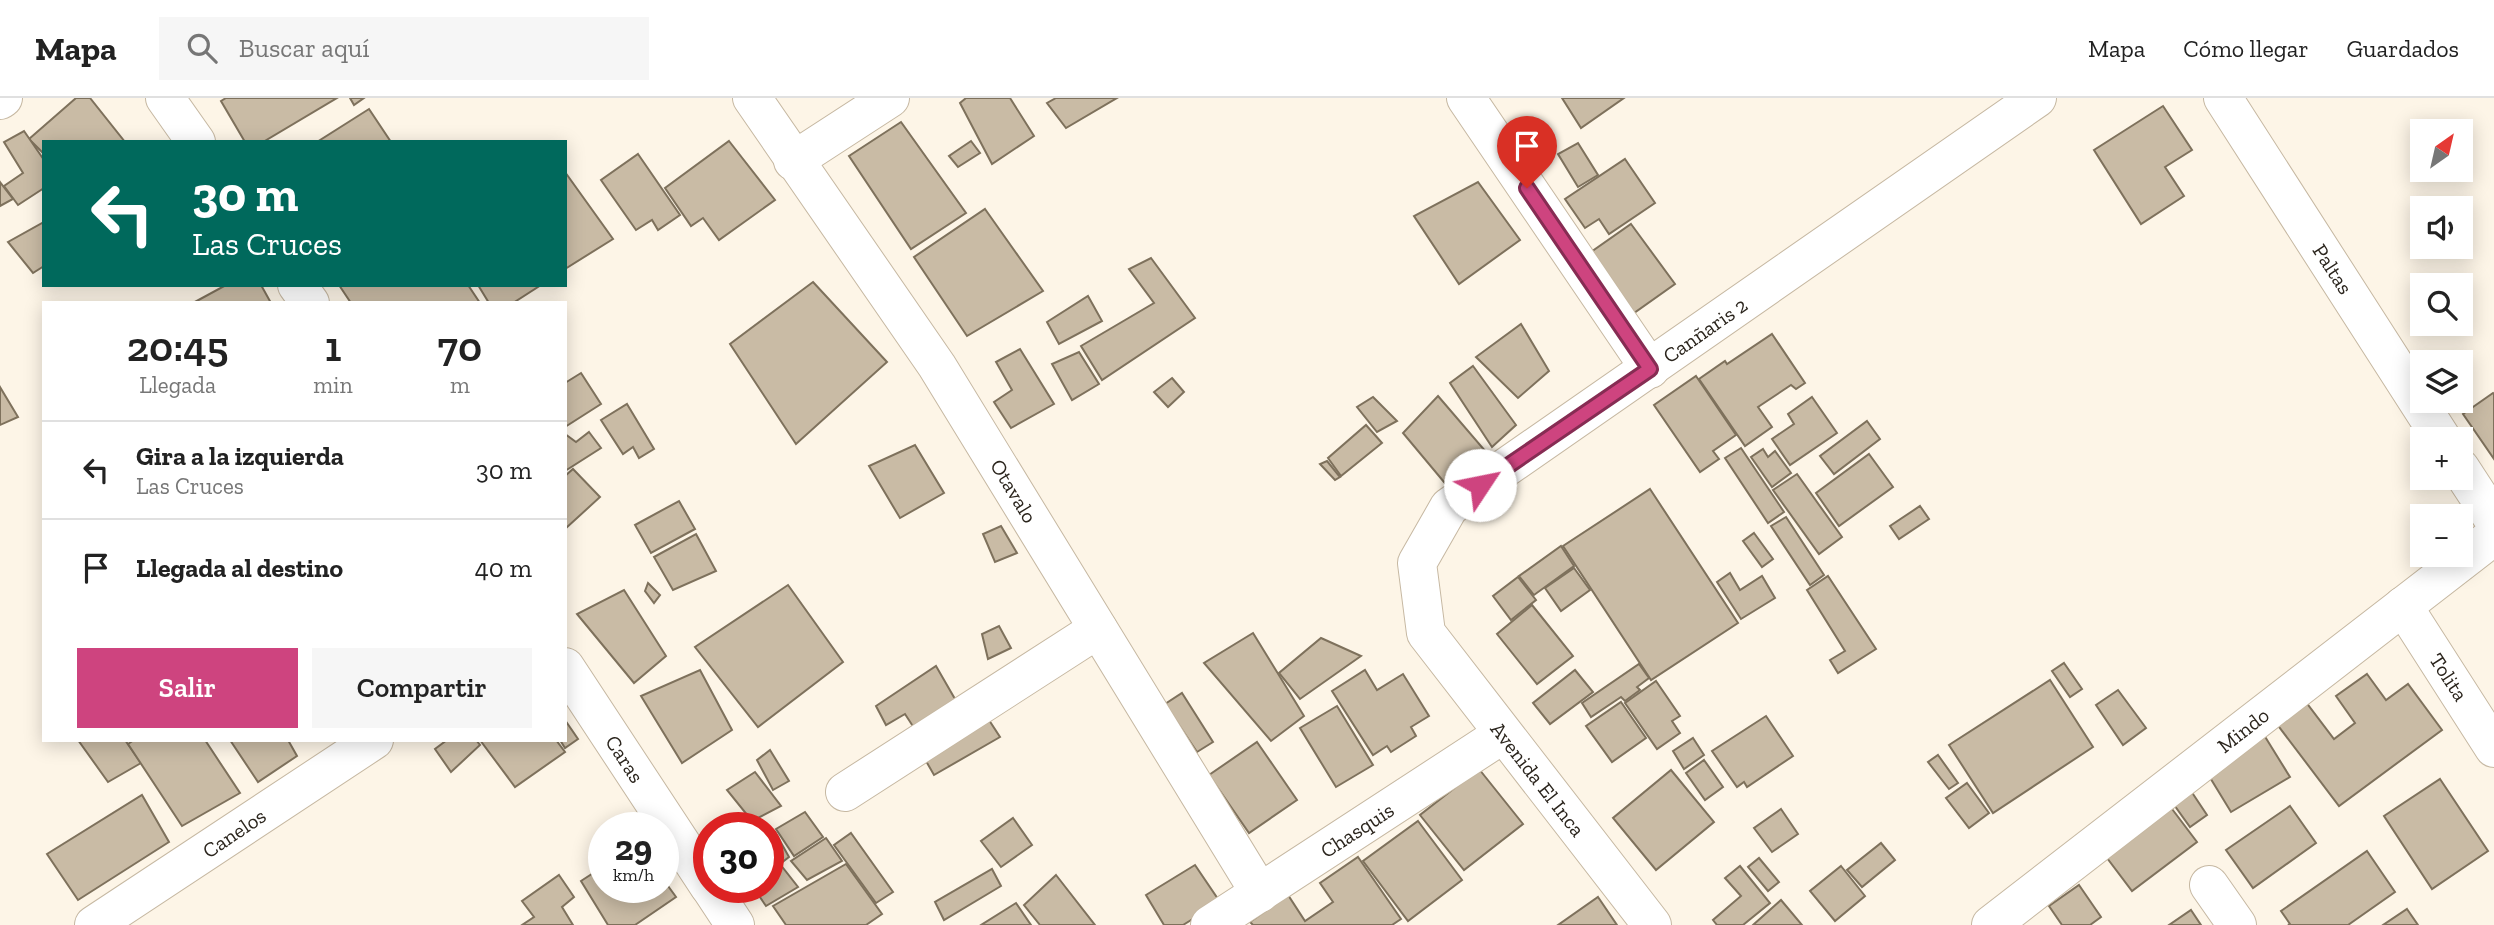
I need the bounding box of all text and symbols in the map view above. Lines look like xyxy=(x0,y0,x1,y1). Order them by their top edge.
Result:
search box xyxy=(159,17,649,80)
text: Mapa xyxy=(35,29,117,68)
icon: search xyxy=(183,29,221,67)
text: Buscar aquí xyxy=(239,32,370,64)
text: Mapa xyxy=(2088,34,2145,63)
text: Cómo llegar xyxy=(2183,34,2309,63)
text: Guardados xyxy=(2347,34,2459,63)
pin xyxy=(1497,116,1557,188)
north arrow xyxy=(2410,119,2473,182)
map controls xyxy=(2410,119,2473,567)
icon: arrive xyxy=(1508,127,1546,165)
text: 30 m xyxy=(192,165,298,224)
icon: left xyxy=(77,168,168,259)
button: sound xyxy=(2410,196,2473,259)
text: Las Cruces xyxy=(192,225,342,263)
street label: Paltas xyxy=(2308,239,2358,299)
button: search xyxy=(2410,273,2473,336)
street label: Canñaris 2 xyxy=(1658,292,1752,368)
text: 20:45 xyxy=(127,321,228,372)
text: 1 xyxy=(325,321,341,372)
text: 70 xyxy=(438,321,482,372)
button: layers xyxy=(2410,350,2473,413)
text: Llegada xyxy=(139,371,216,399)
text: min xyxy=(313,371,353,399)
text: m xyxy=(450,371,470,399)
button: + xyxy=(2410,427,2473,490)
text: Gira a la izquierda xyxy=(136,440,344,472)
position arrow xyxy=(1443,448,1517,522)
icon: left xyxy=(77,451,115,489)
text: 30 m xyxy=(476,454,532,486)
street label: Otavalo xyxy=(985,455,1043,527)
text: Las Cruces xyxy=(136,472,244,500)
button: − xyxy=(2410,504,2473,567)
icon: arrive xyxy=(77,549,115,587)
text: Llegada al destino xyxy=(136,552,343,584)
text: 40 m xyxy=(475,552,532,584)
button: Salir xyxy=(77,648,298,728)
button: Compartir xyxy=(312,648,532,728)
street label: Tolita xyxy=(2424,648,2474,706)
street label: Mindo xyxy=(2212,702,2274,758)
street label: Avenida El Inca xyxy=(1486,717,1590,841)
street label: Caras xyxy=(600,730,650,788)
street label: Chasquis xyxy=(1315,797,1399,863)
street label: Canelos xyxy=(198,803,270,863)
speed limit sign: 30 xyxy=(693,812,784,903)
text: 29 xyxy=(615,827,652,869)
text: km/h xyxy=(613,864,654,886)

